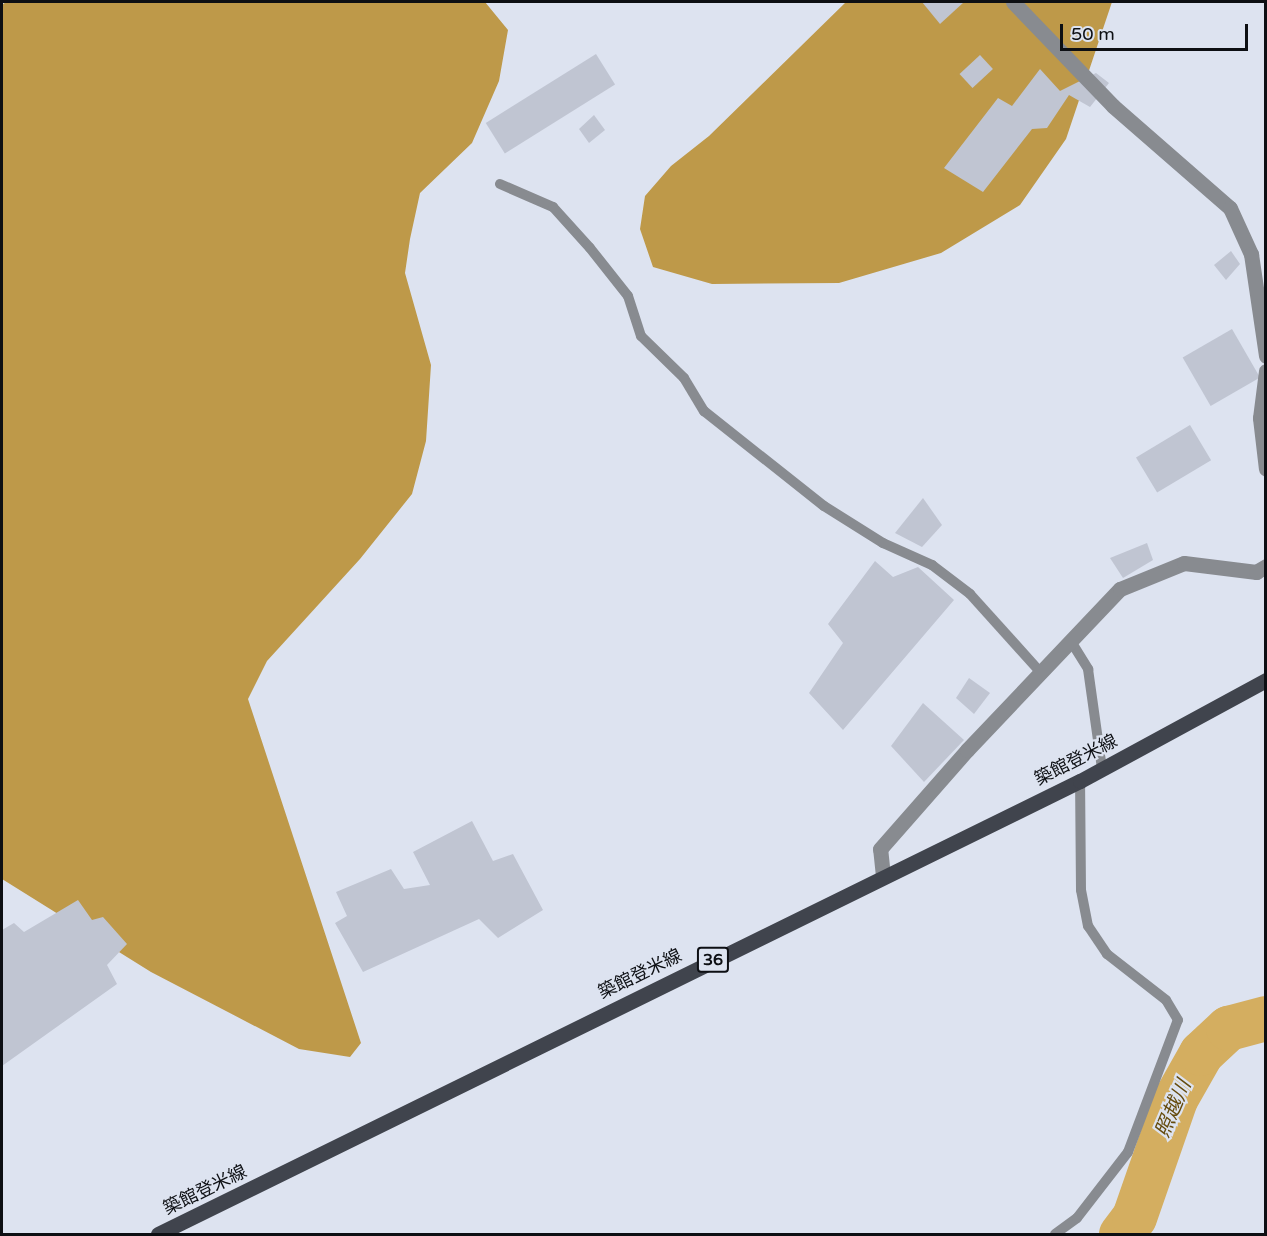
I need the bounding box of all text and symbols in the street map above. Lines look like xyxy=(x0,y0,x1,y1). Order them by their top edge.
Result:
scale bar xyxy=(1063,12,1250,50)
text: 50 m xyxy=(1071,23,1115,45)
street label: 築館登米線 xyxy=(1031,730,1121,790)
street label: 築館登米線 xyxy=(595,945,685,1003)
road number: 36 xyxy=(696,947,730,973)
water label: 照越川 xyxy=(1151,1077,1197,1141)
street label: 築館登米線 xyxy=(160,1161,250,1219)

